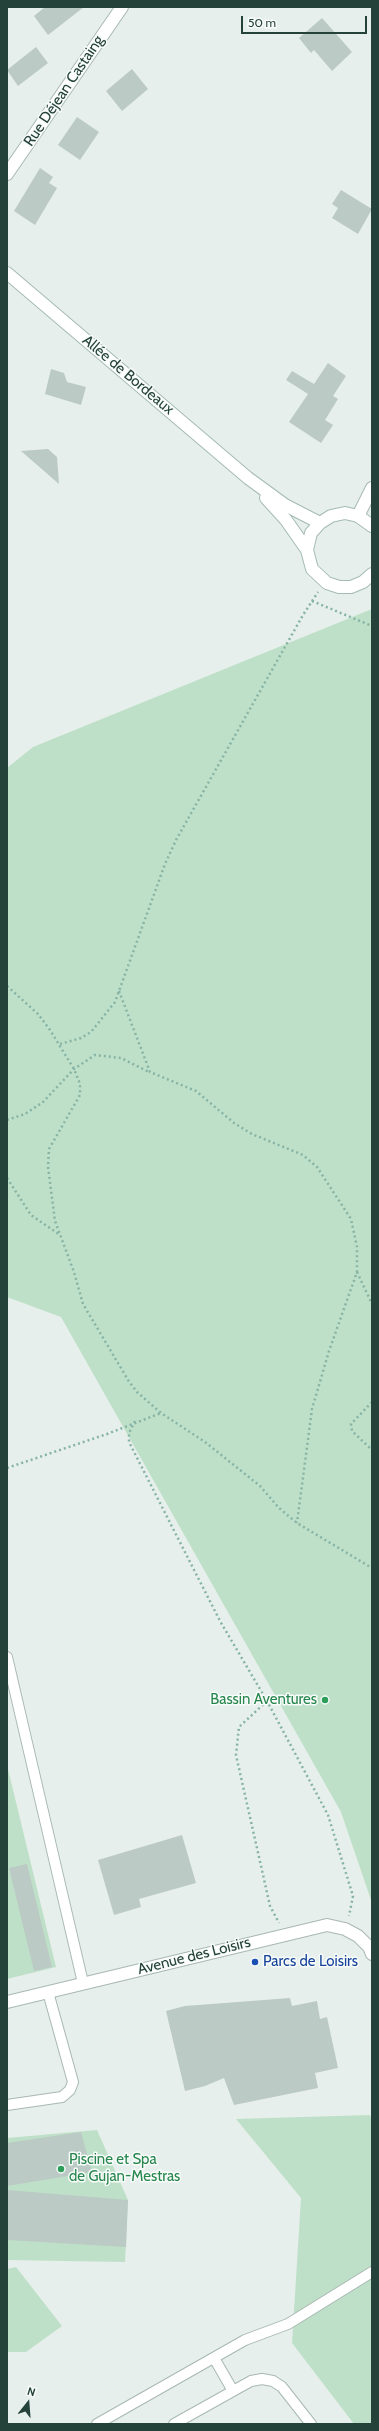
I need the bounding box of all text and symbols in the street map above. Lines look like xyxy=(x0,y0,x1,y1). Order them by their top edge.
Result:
scale bar xyxy=(243,8,369,34)
text: 50 m xyxy=(248,15,276,30)
street label: Rue Déjean Castaing xyxy=(20,32,108,150)
street label: Allée de Bordeaux xyxy=(78,331,178,419)
place label: Bassin Aventures xyxy=(210,1691,317,1709)
marker: Bassin Aventures xyxy=(320,1695,330,1705)
street label: Avenue des Loisirs xyxy=(136,1933,252,1979)
place label: Parcs de Loisirs xyxy=(263,1953,358,1971)
marker: Parcs de Loisirs xyxy=(250,1957,260,1967)
place label: Piscine et Spa de Gujan-Mestras xyxy=(69,2151,180,2186)
marker: Piscine et Spa de Gujan-Mestras xyxy=(56,2164,66,2174)
north arrow xyxy=(8,2383,48,2423)
text: N xyxy=(26,2384,37,2399)

